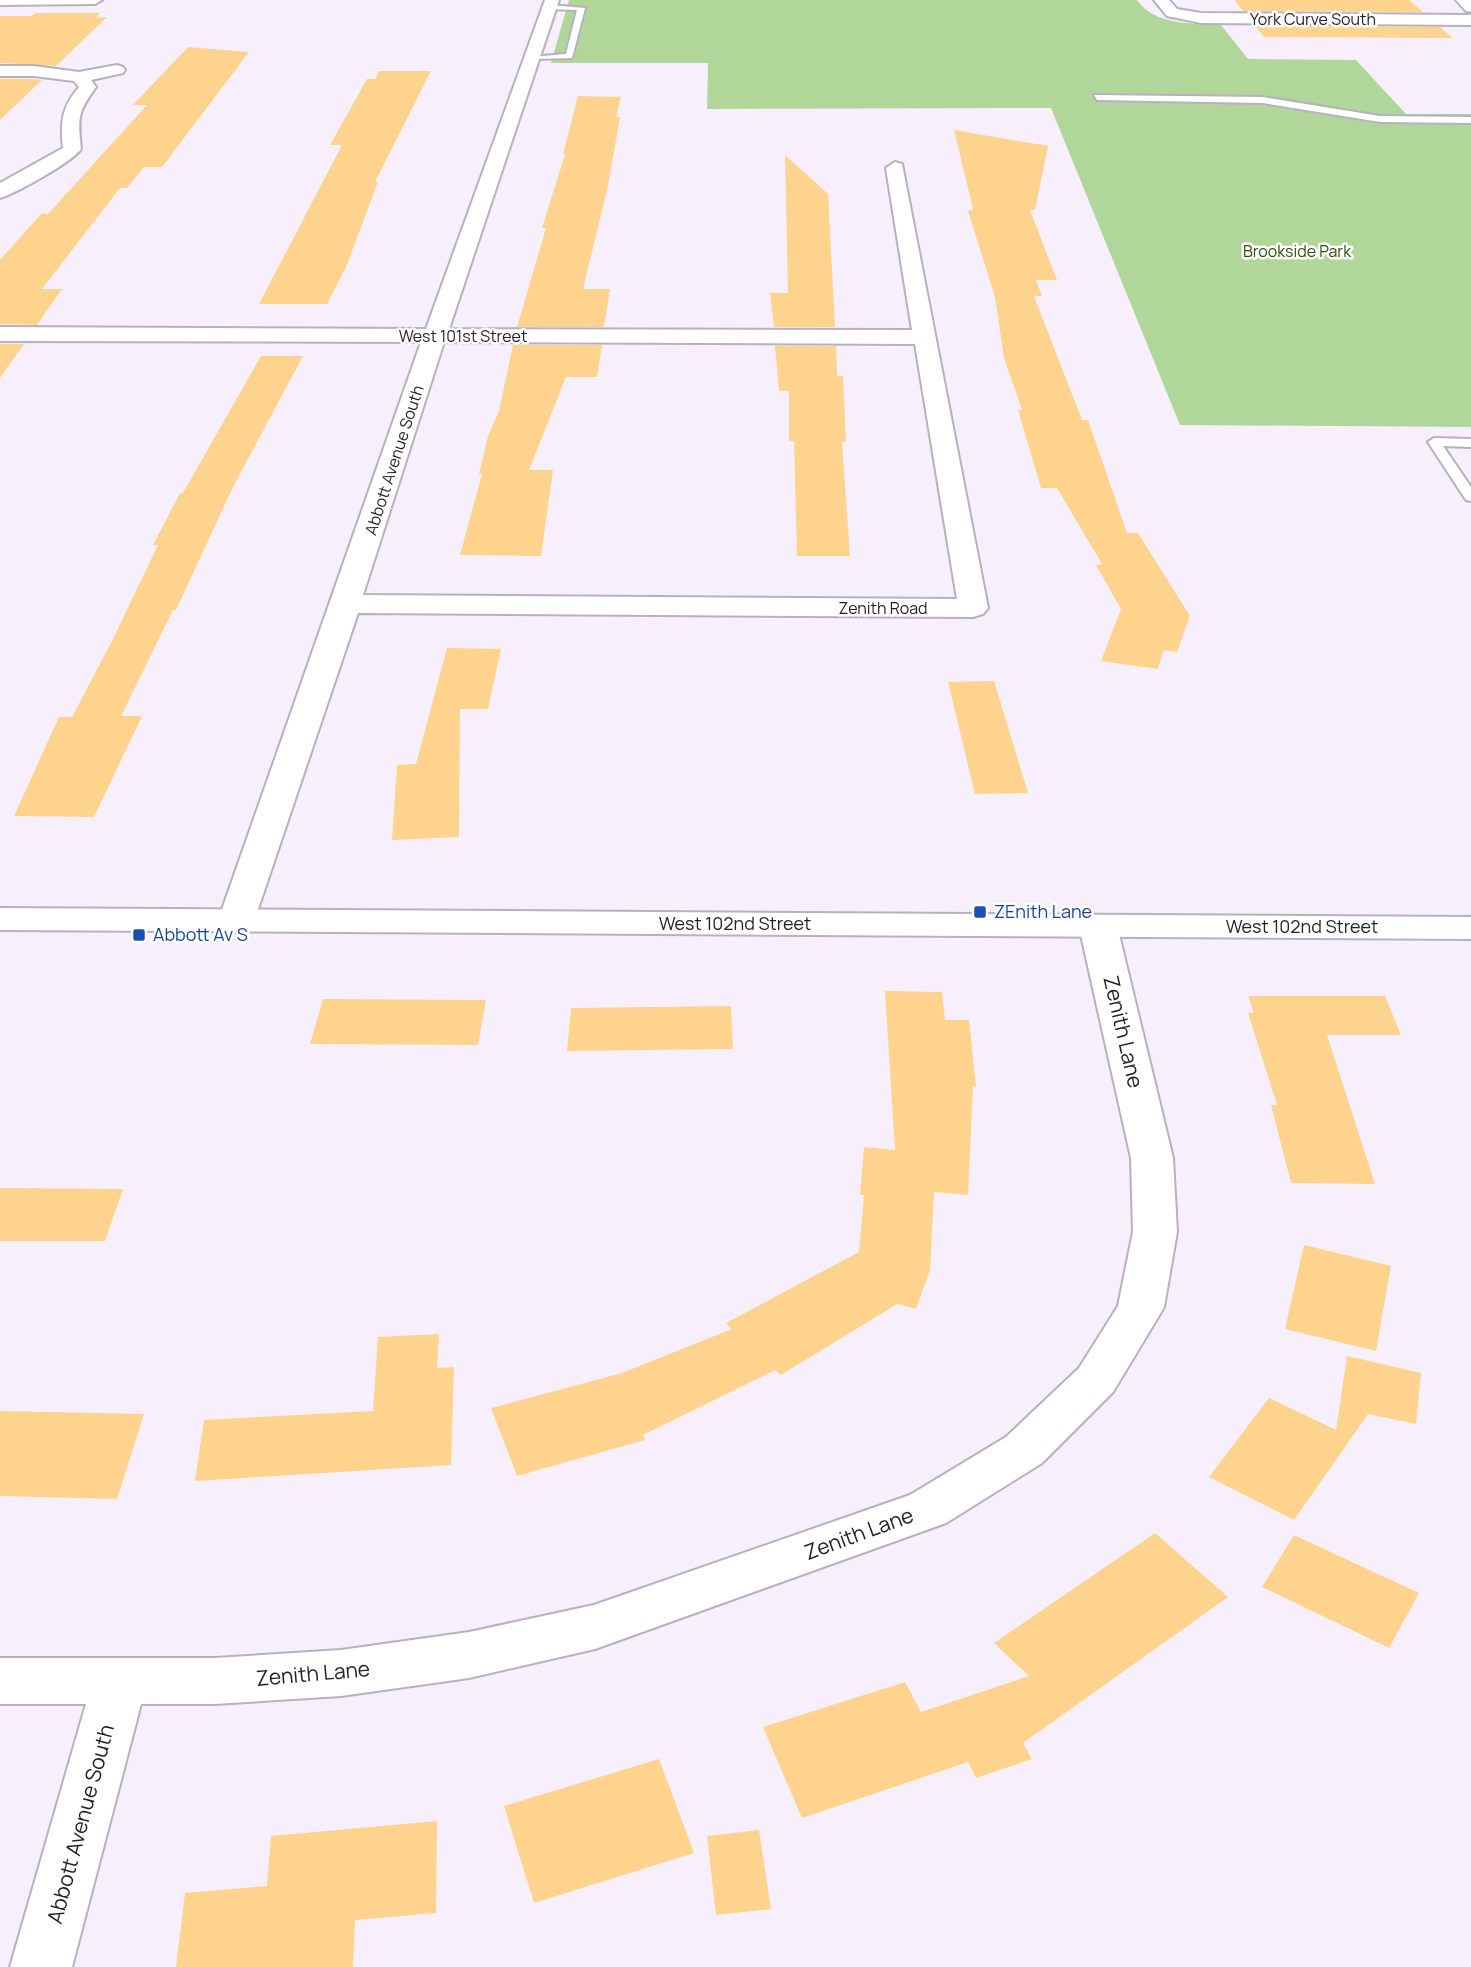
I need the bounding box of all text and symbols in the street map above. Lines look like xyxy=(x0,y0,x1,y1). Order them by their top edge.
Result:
street label: York Curve South xyxy=(1250,8,1376,30)
park label: Brookside Park xyxy=(1243,240,1352,262)
street label: West 101st Street xyxy=(399,325,527,347)
street label: Abbott Avenue South xyxy=(359,382,429,538)
street label: Zenith Road xyxy=(838,597,928,619)
place label: ZEnith Lane xyxy=(994,899,1092,923)
marker: ZEnith Lane xyxy=(972,904,988,920)
street label: West 102nd Street xyxy=(659,911,811,935)
street label: West 102nd Street xyxy=(1226,914,1378,938)
place label: Abbott Av S xyxy=(153,922,248,946)
marker: Abbott Av S xyxy=(131,927,147,943)
street label: Zenith Lane xyxy=(1097,973,1150,1091)
street label: Zenith Lane xyxy=(800,1500,917,1566)
street label: Zenith Lane xyxy=(255,1654,371,1692)
street label: Abbott Avenue South xyxy=(40,1721,120,1926)

